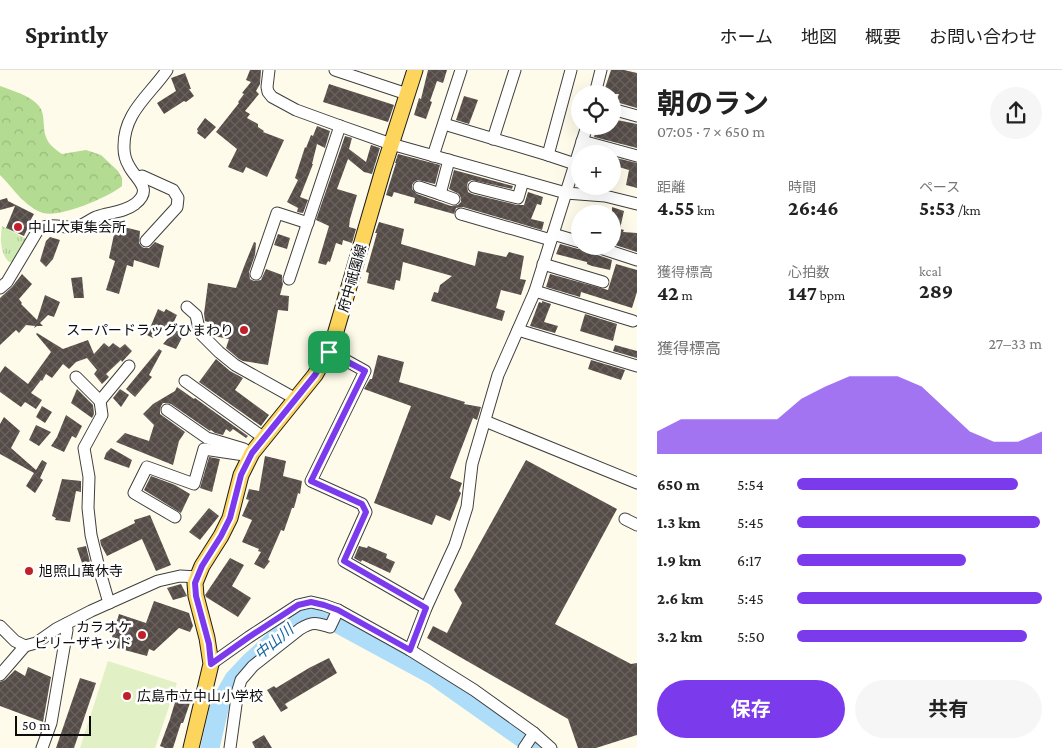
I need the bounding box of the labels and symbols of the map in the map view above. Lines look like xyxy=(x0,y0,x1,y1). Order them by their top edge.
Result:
place label: 中山大東集会所 xyxy=(28,219,126,235)
marker: 中山大東集会所 xyxy=(12,221,24,233)
street label: 府中祇園線 xyxy=(335,242,369,314)
place label: スーパードラッグひまわり xyxy=(66,322,234,338)
marker: スーパードラッグひまわり xyxy=(238,324,250,336)
pin xyxy=(308,331,350,373)
place label: 旭照山萬休寺 xyxy=(39,563,123,579)
marker: 旭照山萬休寺 xyxy=(23,565,35,577)
place label: カラオケ ビリーザキッド xyxy=(34,619,132,651)
water label: 中山川 xyxy=(252,620,298,663)
marker: カラオケ ビリーザキッド xyxy=(136,629,148,641)
place label: 広島市立中山小学校 xyxy=(137,688,263,704)
marker: 広島市立中山小学校 xyxy=(121,690,133,702)
scale bar xyxy=(15,713,91,736)

